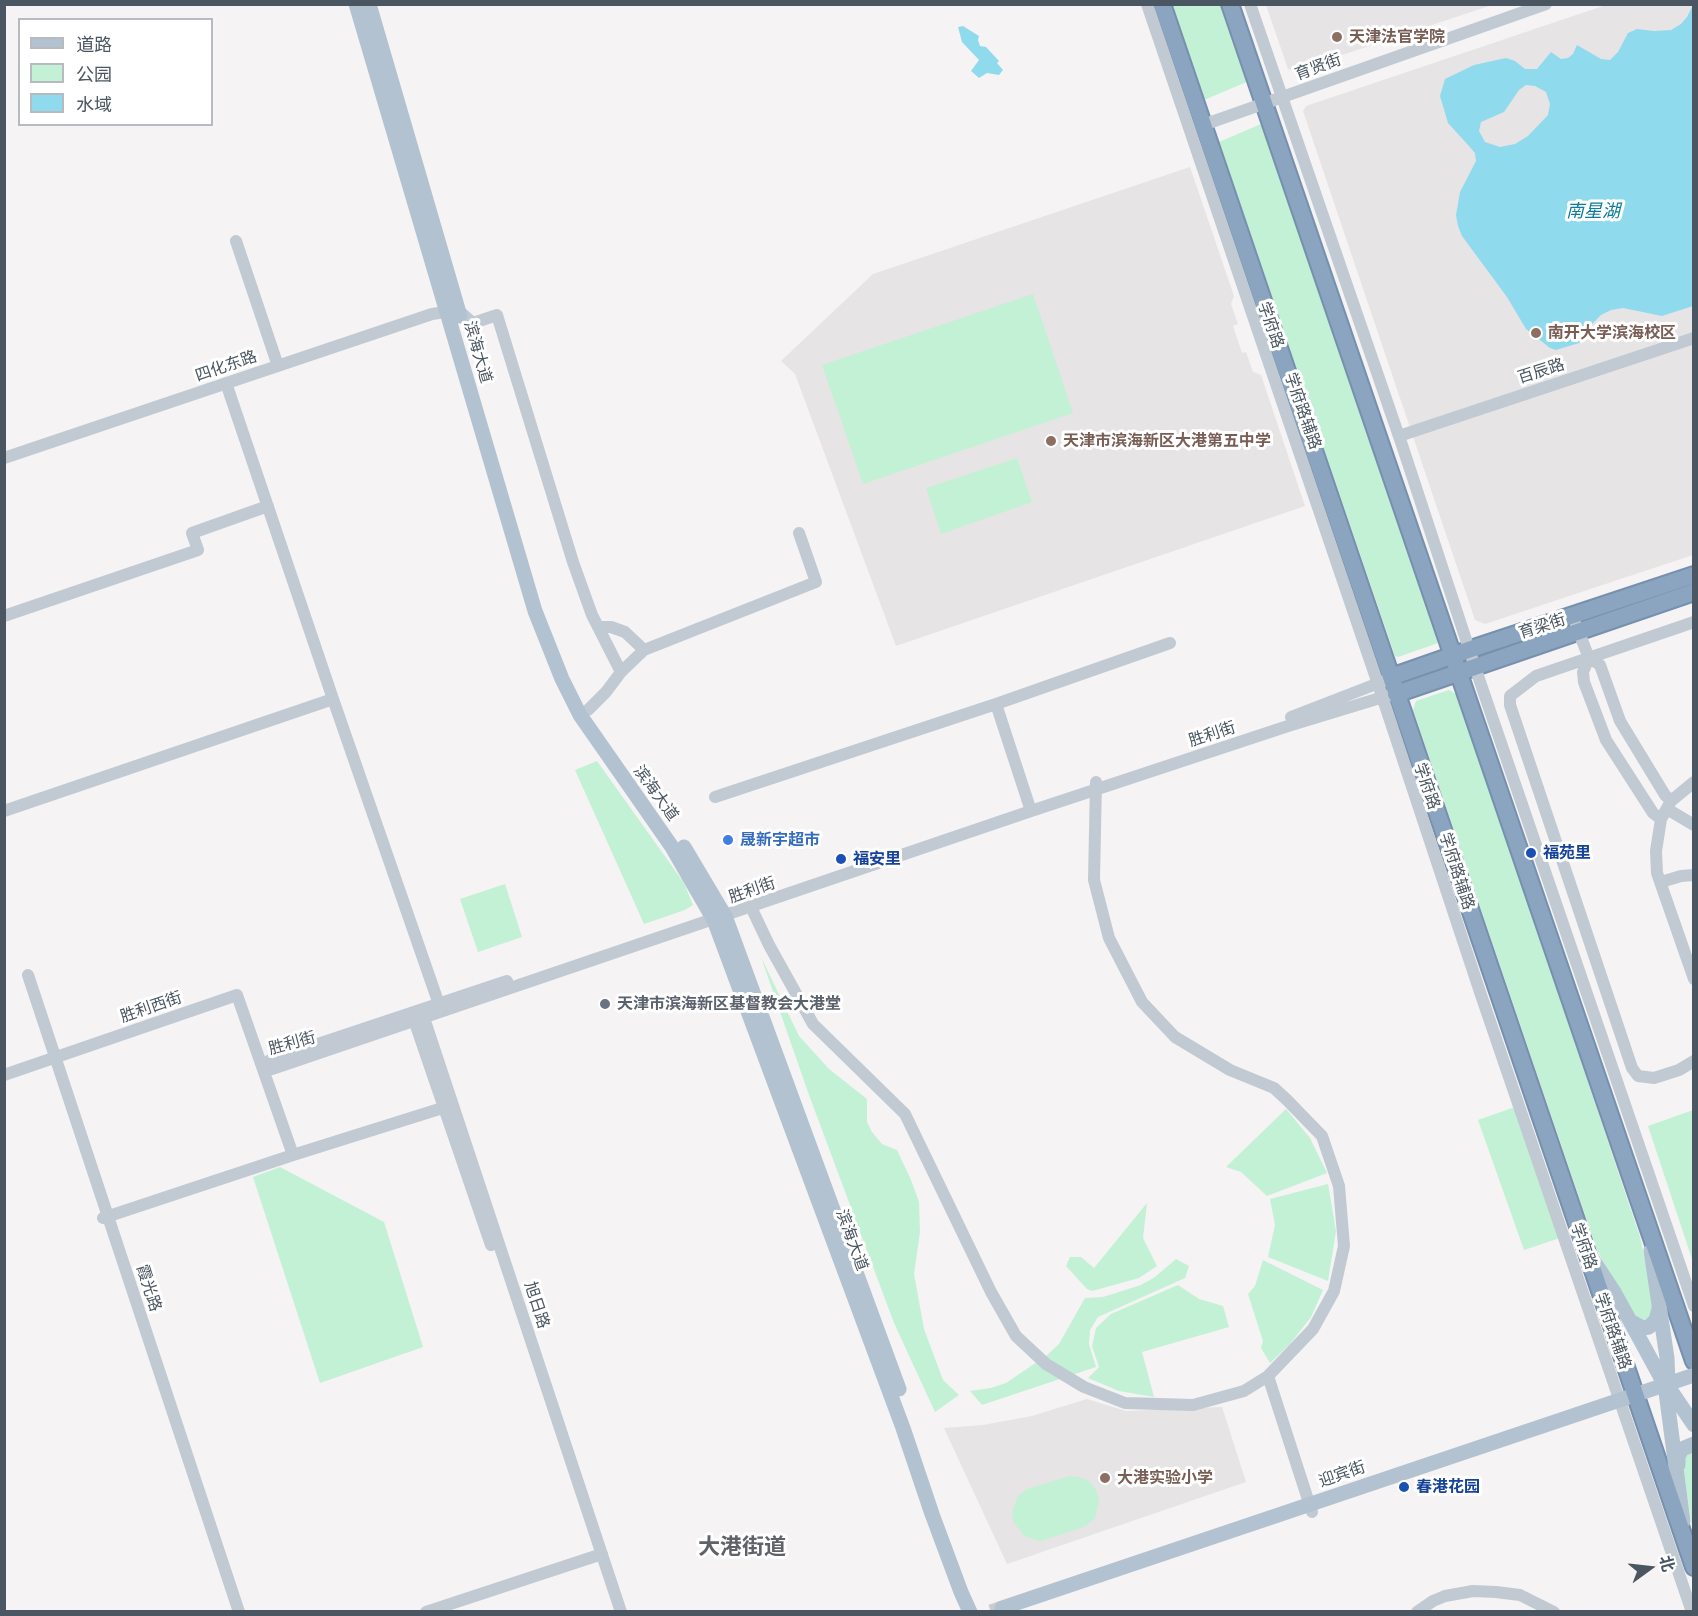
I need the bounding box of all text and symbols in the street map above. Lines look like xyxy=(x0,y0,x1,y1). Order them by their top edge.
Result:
legend xyxy=(18,18,213,126)
place label: 天津法官学院 xyxy=(1349,27,1445,47)
marker: 天津法官学院 xyxy=(1330,30,1344,44)
text: 道路 xyxy=(76,33,112,55)
street label: 育贤街 xyxy=(1292,50,1344,84)
text: 公园 xyxy=(76,63,112,85)
text: 水域 xyxy=(76,93,112,115)
water label: 南星湖 xyxy=(1566,200,1620,222)
street label: 学府路 xyxy=(1254,299,1288,351)
street label: 滨海大道 xyxy=(460,319,496,385)
place label: 南开大学滨海校区 xyxy=(1548,323,1676,343)
marker: 南开大学滨海校区 xyxy=(1529,326,1543,340)
street label: 四化东路 xyxy=(193,347,259,385)
street label: 百辰路 xyxy=(1515,354,1567,388)
street label: 学府路辅路 xyxy=(1281,370,1325,452)
place label: 天津市滨海新区大港第五中学 xyxy=(1063,431,1271,451)
marker: 天津市滨海新区大港第五中学 xyxy=(1044,434,1058,448)
street label: 育梁街 xyxy=(1516,609,1568,643)
street label: 胜利街 xyxy=(1186,717,1238,751)
street label: 学府路 xyxy=(1410,760,1444,812)
street label: 滨海大道 xyxy=(629,761,683,825)
place label: 晟新宇超市 xyxy=(740,830,820,850)
street label: 学府路辅路 xyxy=(1436,830,1478,912)
marker: 晟新宇超市 xyxy=(721,833,735,847)
place label: 福苑里 xyxy=(1543,843,1591,863)
marker: 福苑里 xyxy=(1524,846,1538,860)
place label: 福安里 xyxy=(853,849,901,869)
marker: 福安里 xyxy=(834,852,848,866)
street label: 胜利街 xyxy=(726,873,778,907)
street label: 胜利西街 xyxy=(118,988,184,1026)
place label: 天津市滨海新区基督教会大港堂 xyxy=(617,994,841,1014)
marker: 天津市滨海新区基督教会大港堂 xyxy=(598,997,612,1011)
street label: 胜利街 xyxy=(266,1028,318,1058)
street label: 滨海大道 xyxy=(832,1207,872,1273)
street label: 学府路 xyxy=(1567,1220,1601,1272)
street label: 霞光路 xyxy=(132,1262,166,1314)
street label: 旭日路 xyxy=(520,1279,554,1331)
street label: 学府路辅路 xyxy=(1591,1290,1635,1372)
street label: 迎宾街 xyxy=(1316,1457,1368,1491)
place label: 大港实验小学 xyxy=(1117,1468,1213,1488)
marker: 大港实验小学 xyxy=(1098,1471,1112,1485)
place label: 春港花园 xyxy=(1416,1477,1480,1497)
marker: 春港花园 xyxy=(1397,1480,1411,1494)
district label: 大港街道 xyxy=(698,1534,786,1560)
north arrow xyxy=(1620,1538,1680,1598)
text: 北 xyxy=(1657,1553,1679,1573)

